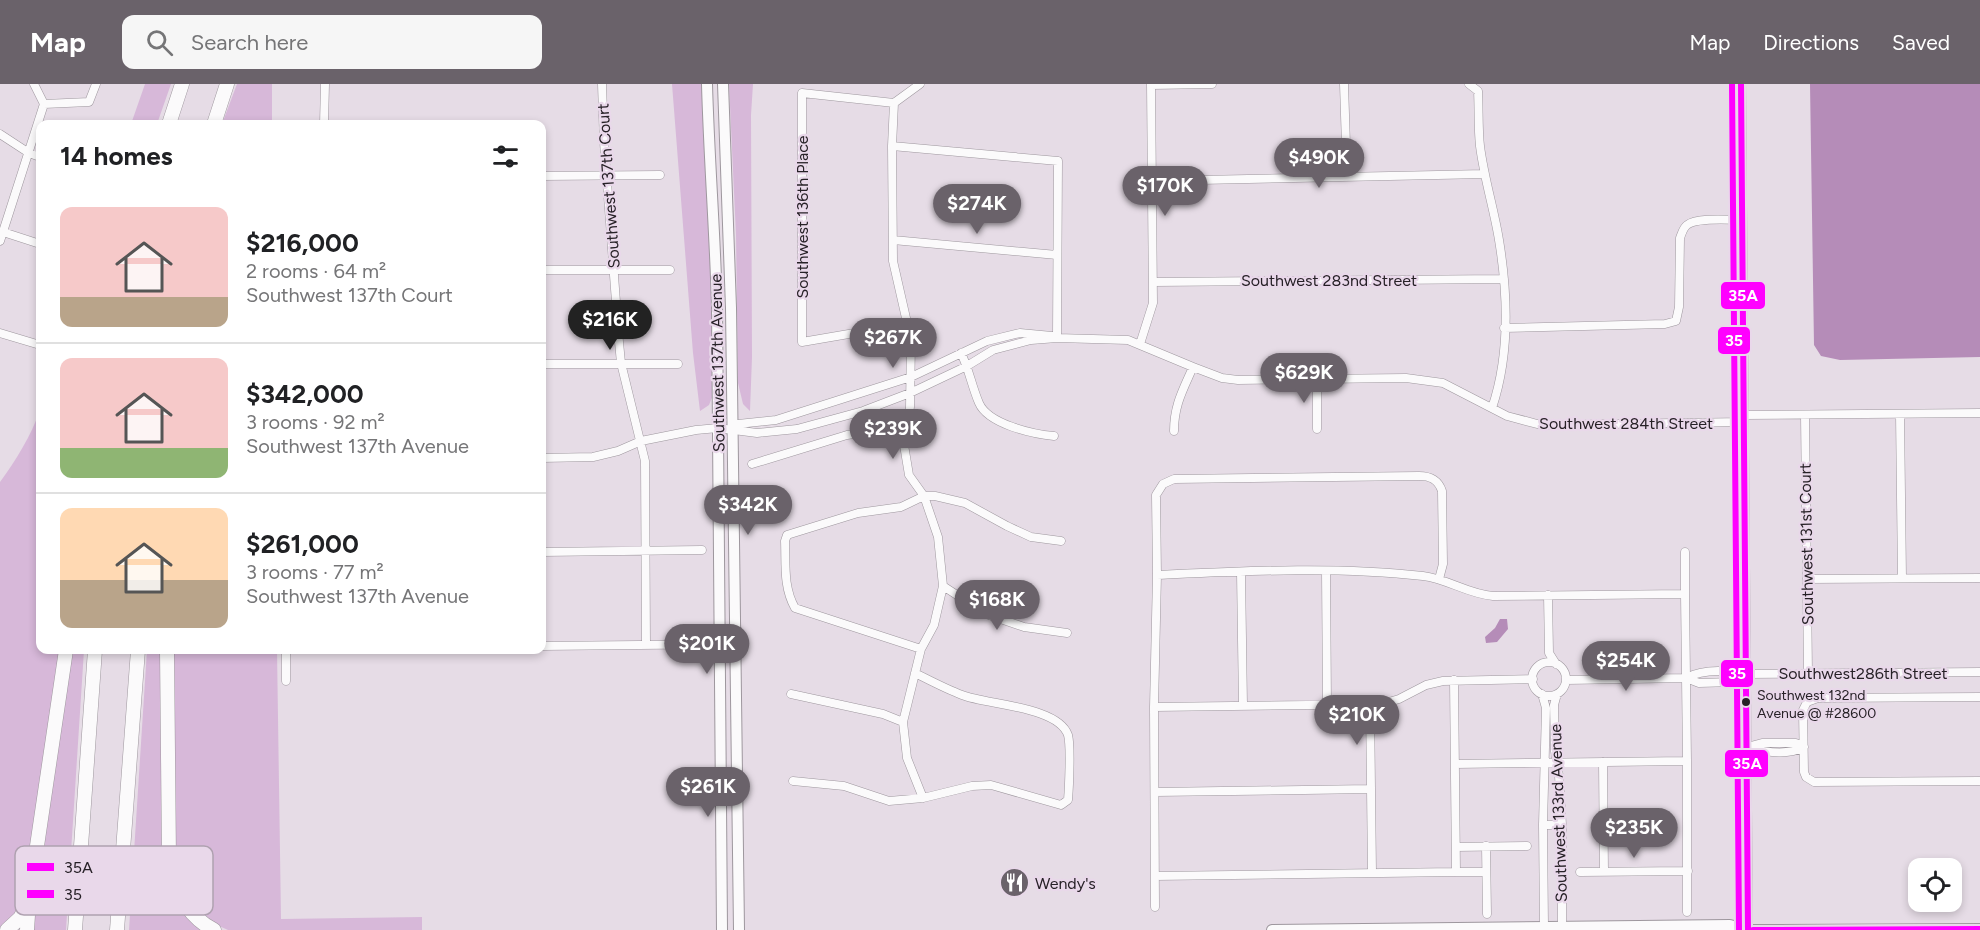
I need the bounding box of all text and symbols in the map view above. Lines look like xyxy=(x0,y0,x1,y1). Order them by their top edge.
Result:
search box xyxy=(122,15,542,69)
text: Map xyxy=(30,25,86,59)
icon: search xyxy=(143,26,176,59)
text: Search here xyxy=(191,29,308,56)
text: Map xyxy=(1689,30,1730,55)
text: Directions xyxy=(1763,30,1859,55)
text: Saved xyxy=(1892,30,1950,55)
street label: Southwest 137th Court xyxy=(593,103,624,269)
street label: Southwest 136th Place xyxy=(793,135,812,299)
pin: $490K xyxy=(1277,138,1361,189)
text: 14 homes xyxy=(60,140,173,172)
icon: filters xyxy=(489,140,522,173)
text: $490K xyxy=(1288,145,1350,169)
pin: $170K xyxy=(1123,166,1207,217)
text: $170K xyxy=(1137,173,1193,197)
pin: $274K xyxy=(935,184,1019,235)
text: $274K xyxy=(947,191,1007,215)
text: $216,000 xyxy=(246,227,359,259)
icon: home xyxy=(108,231,180,303)
text: 2 rooms · 64 m² xyxy=(246,259,386,283)
street label: Southwest 283nd Street xyxy=(1241,271,1417,290)
street label: Southwest 137th Avenue xyxy=(706,273,729,452)
line badge: 35A xyxy=(1720,281,1766,310)
text: Southwest 137th Court xyxy=(246,283,453,307)
text: 35A xyxy=(1728,286,1758,305)
pin: $216K xyxy=(568,300,652,351)
text: $216K xyxy=(582,307,638,331)
pin: $267K xyxy=(851,318,935,369)
text: $267K xyxy=(864,325,922,349)
line badge: 35 xyxy=(1717,326,1751,355)
text: 35 xyxy=(1725,331,1743,350)
pin: $629K xyxy=(1262,353,1346,404)
text: $629K xyxy=(1274,360,1334,384)
text: $342,000 xyxy=(246,378,364,410)
icon: home xyxy=(108,382,180,454)
pin: $239K xyxy=(851,409,935,460)
text: 3 rooms · 92 m² xyxy=(246,410,385,434)
street label: Southwest 284th Street xyxy=(1539,414,1713,433)
text: $239K xyxy=(864,416,922,440)
text: Southwest 137th Avenue xyxy=(246,434,469,458)
street label: Southwest 131st Court xyxy=(1796,463,1817,625)
pin: $342K xyxy=(706,485,790,536)
text: $342K xyxy=(718,492,778,516)
text: $261,000 xyxy=(246,528,359,560)
icon: home xyxy=(108,532,180,604)
text: 3 rooms · 77 m² xyxy=(246,560,384,584)
pin: $168K xyxy=(955,580,1039,631)
text: Southwest 137th Avenue xyxy=(246,584,469,608)
text: $168K xyxy=(969,587,1025,611)
pin: $201K xyxy=(665,624,749,675)
text: $201K xyxy=(678,631,736,655)
pin: $254K xyxy=(1584,641,1668,692)
text: $254K xyxy=(1596,648,1656,672)
line badge: 35 xyxy=(1720,659,1754,688)
text: 35 xyxy=(1728,664,1746,683)
street label: Southwest286th Street xyxy=(1778,664,1948,683)
place label: Southwest 132nd Avenue @ #28600 xyxy=(1757,687,1876,722)
pin: $210K xyxy=(1315,695,1399,746)
marker: Southwest 132nd Avenue @ #28600 xyxy=(1740,696,1752,708)
text: $210K xyxy=(1328,702,1386,726)
street label: Southwest 133rd Avenue xyxy=(1546,723,1571,902)
line badge: 35A xyxy=(1724,749,1769,778)
text: 35A xyxy=(1732,754,1762,773)
pin: $261K xyxy=(666,767,750,818)
text: $261K xyxy=(680,774,736,798)
pin: $235K xyxy=(1592,808,1676,859)
text: $235K xyxy=(1605,815,1663,839)
legend xyxy=(15,846,213,915)
text: 35A xyxy=(64,858,93,877)
map controls xyxy=(1908,858,1962,912)
button: locate xyxy=(1908,858,1962,912)
restaurant icon: Wendy's xyxy=(998,867,1030,899)
place label: Wendy's xyxy=(1035,874,1096,893)
text: 35 xyxy=(64,885,82,904)

